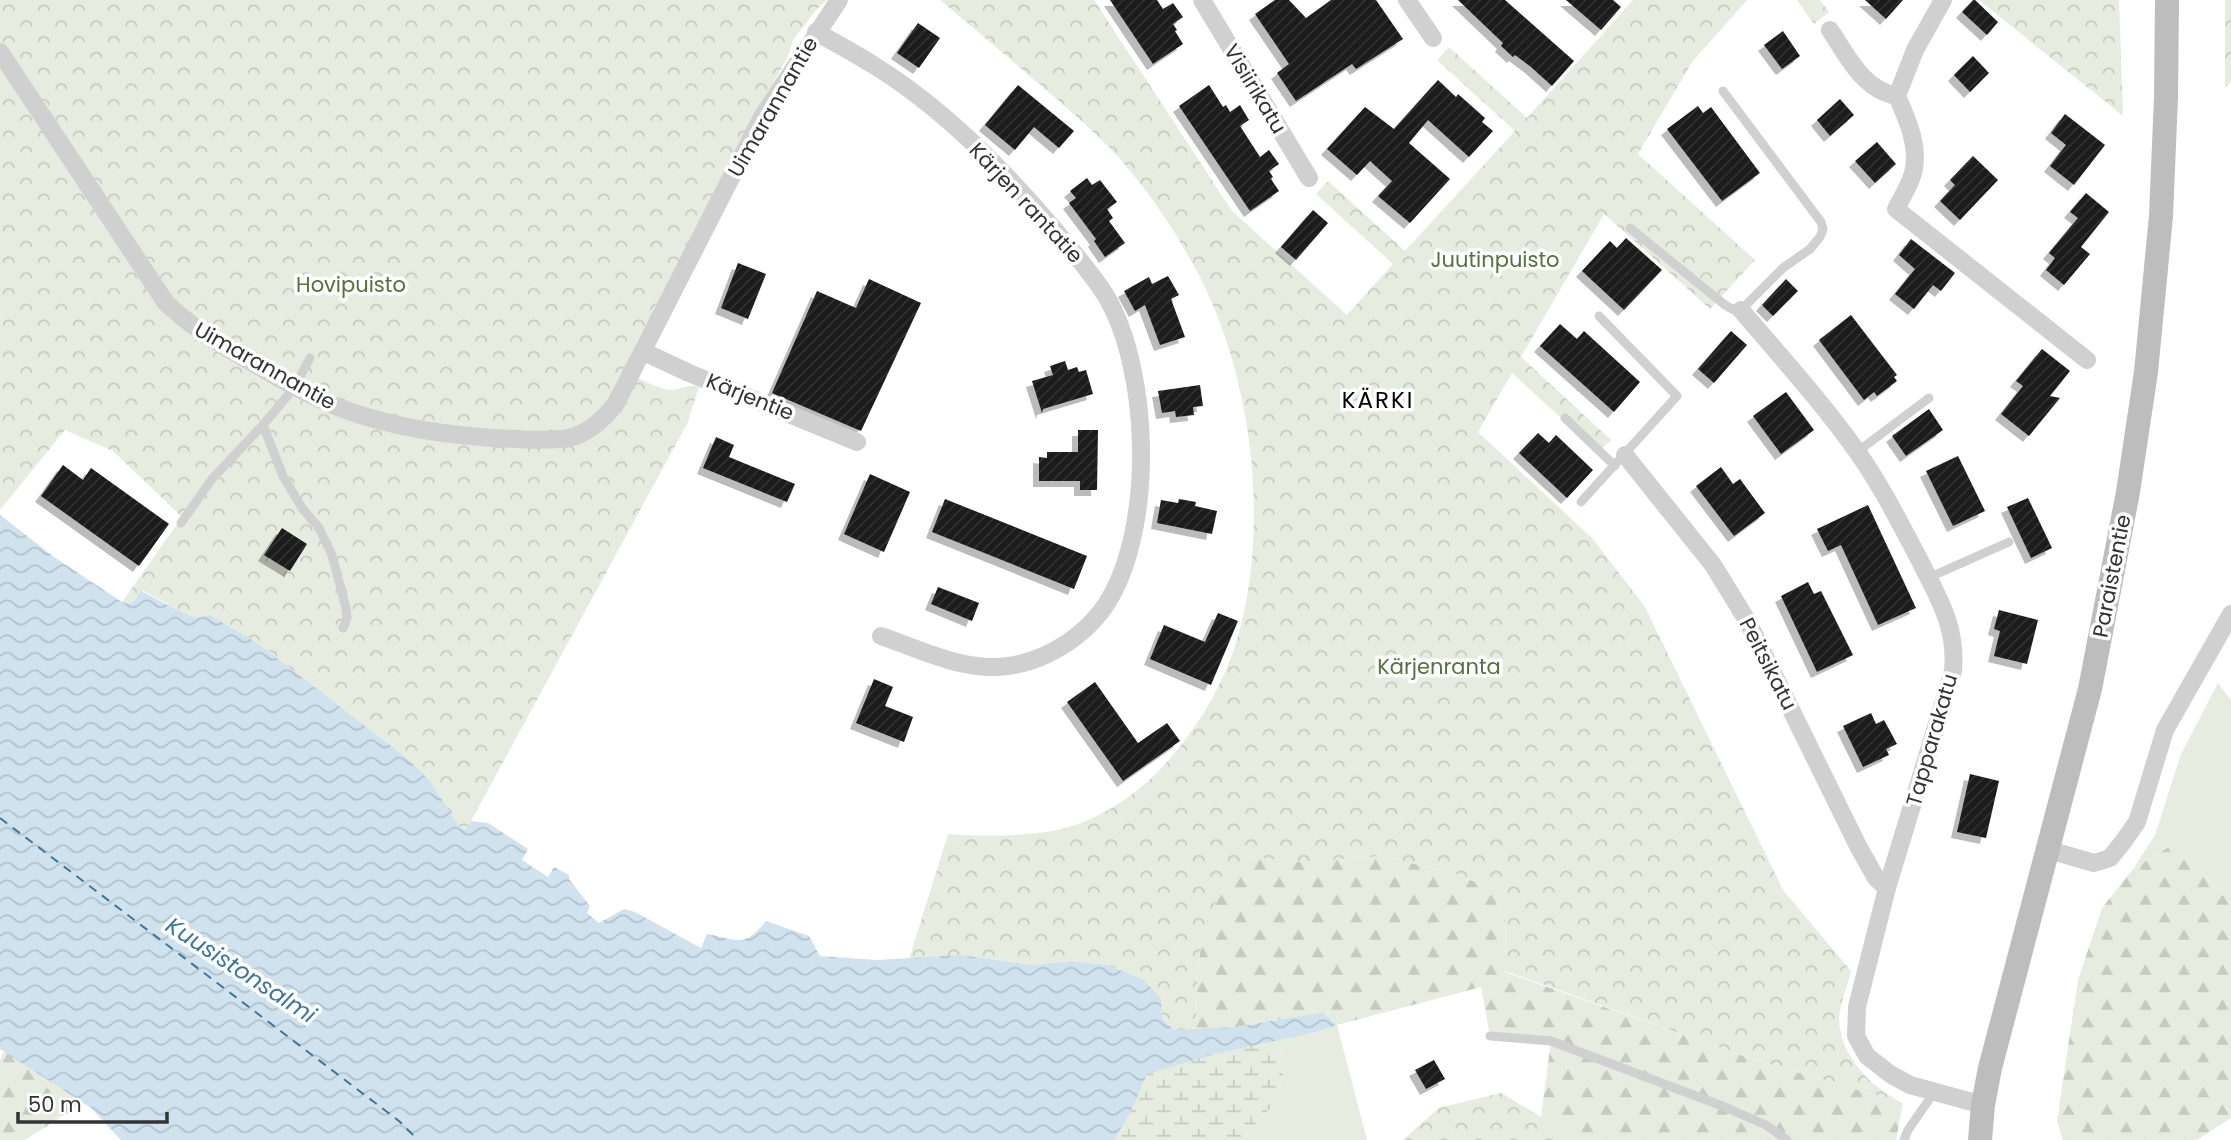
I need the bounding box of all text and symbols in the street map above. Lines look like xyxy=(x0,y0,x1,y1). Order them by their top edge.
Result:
street label: Uimarannantie xyxy=(721,31,825,182)
street label: Visiirikatu xyxy=(1217,39,1294,139)
street label: Kärjen rantatie xyxy=(963,136,1090,269)
park label: Juutinpuisto xyxy=(1430,245,1560,274)
park label: Hovipuisto xyxy=(296,270,406,299)
street label: Uimarannantie xyxy=(189,315,341,416)
street label: Kärjentie xyxy=(702,366,798,427)
district label: KÄRKI xyxy=(1342,384,1414,416)
street label: Paraistentie xyxy=(2085,512,2138,640)
street label: Peitsikatu xyxy=(1733,613,1804,715)
park label: Kärjenranta xyxy=(1377,652,1501,681)
street label: Tapparakatu xyxy=(1899,670,1964,809)
water label: Kuusistonsalmi xyxy=(160,909,323,1031)
scale bar xyxy=(18,1080,166,1124)
text: 50 m xyxy=(28,1090,82,1119)

